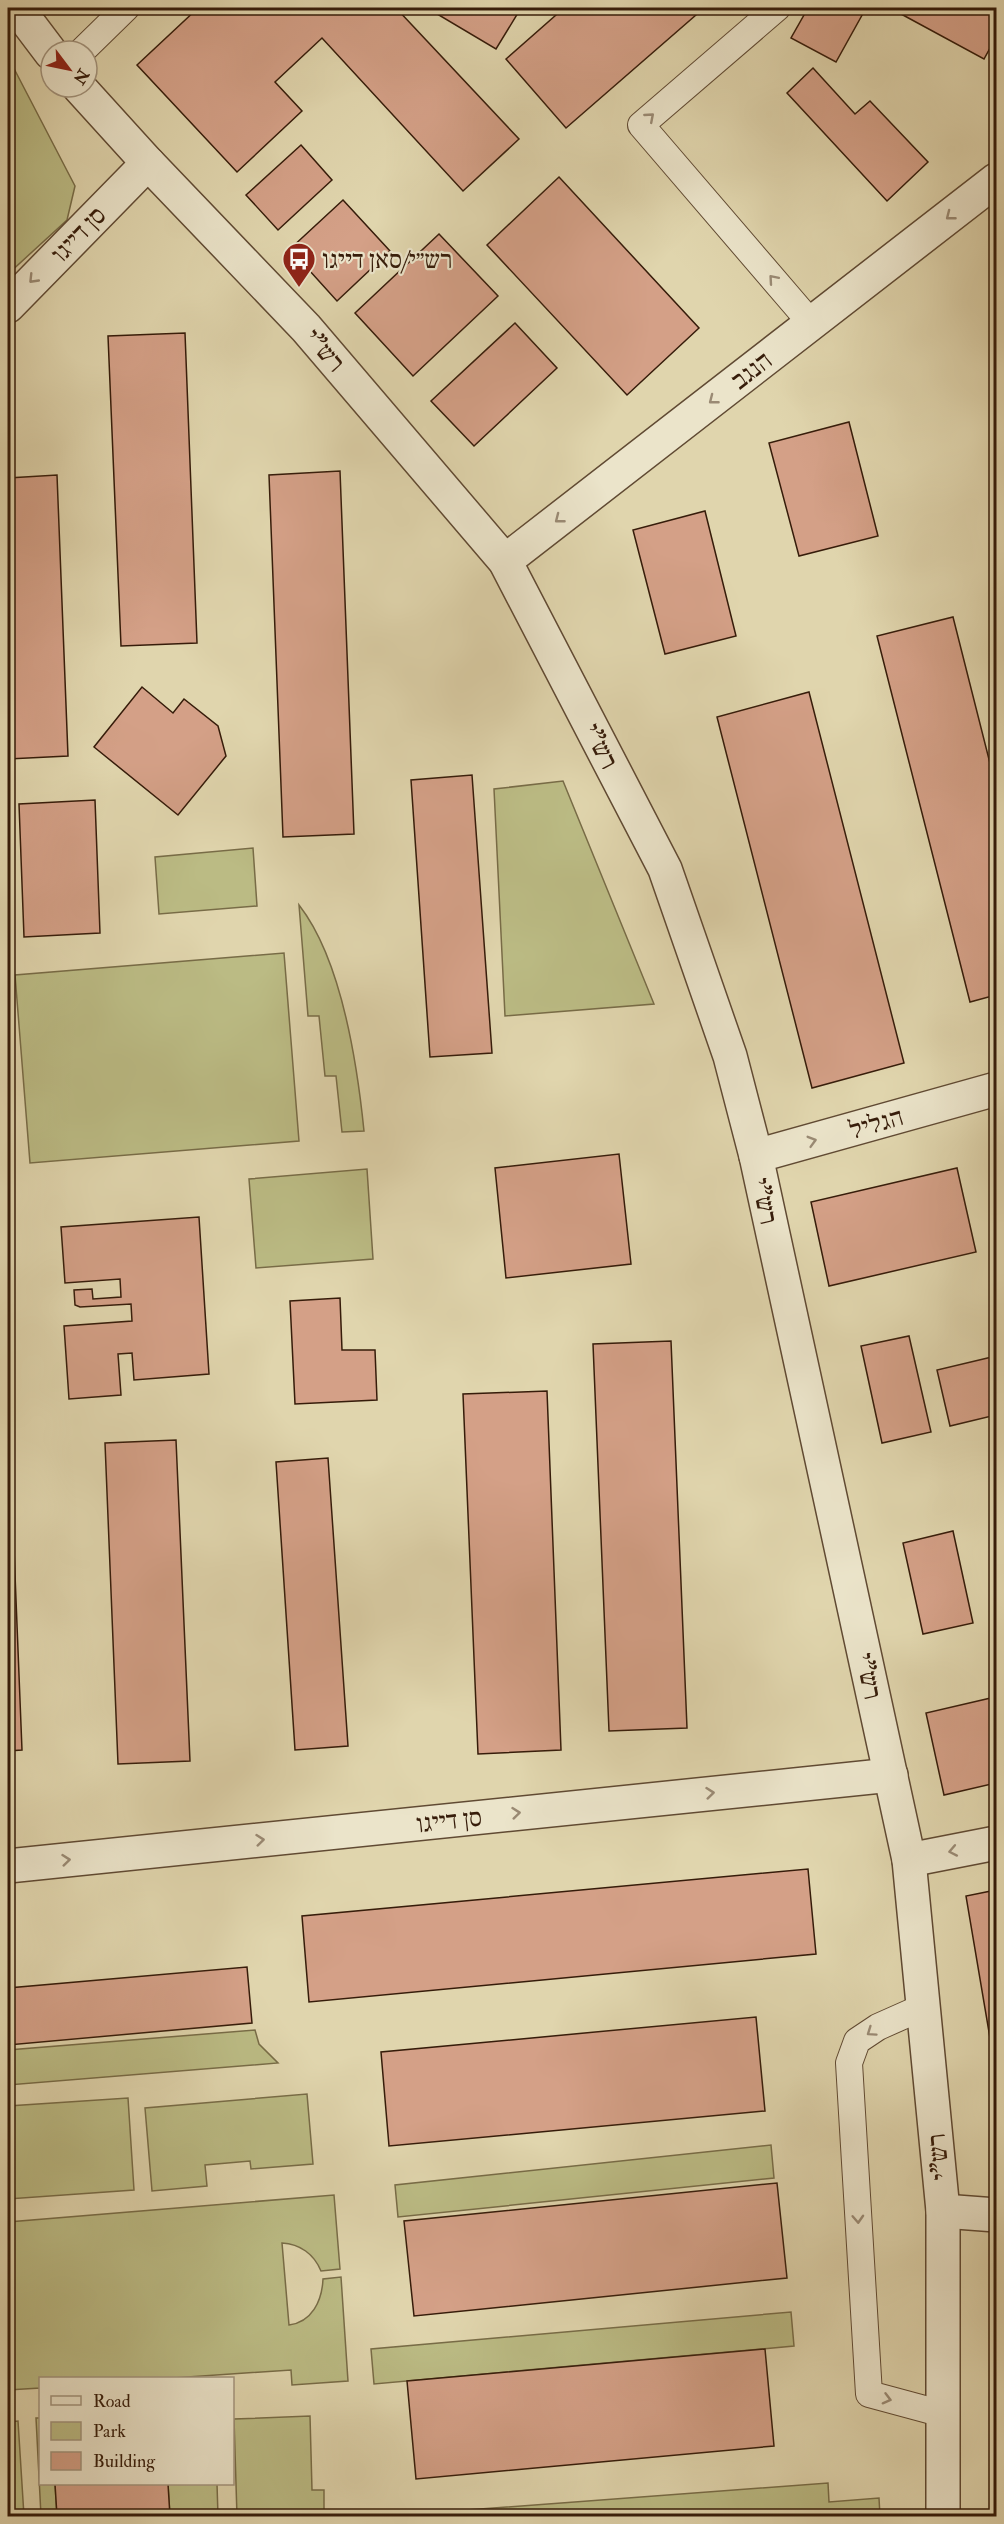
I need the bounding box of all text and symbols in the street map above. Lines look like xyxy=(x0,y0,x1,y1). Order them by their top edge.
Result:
north arrow xyxy=(39,39,99,99)
text: N xyxy=(68,64,94,88)
one-way arrow xyxy=(644,113,655,124)
street label: סן דייגו xyxy=(44,200,113,270)
one-way arrow xyxy=(946,209,957,220)
bus stop icon: רש״י/סאן דייגו xyxy=(281,241,317,288)
place label: רש״י/סאן דייגו xyxy=(322,244,453,276)
one-way arrow xyxy=(30,272,41,283)
one-way arrow xyxy=(769,275,780,286)
street label: רש"י xyxy=(297,322,352,379)
street label: הנגב xyxy=(724,345,779,397)
one-way arrow xyxy=(709,392,720,403)
one-way arrow xyxy=(555,512,566,523)
street label: רש"י xyxy=(575,718,625,775)
street label: הגליל xyxy=(845,1101,907,1147)
one-way arrow xyxy=(807,1135,817,1148)
street label: רש"י xyxy=(743,1175,785,1227)
street label: רש"י xyxy=(847,1650,889,1702)
one-way arrow xyxy=(706,1787,715,1800)
street label: סן דייגו xyxy=(414,1802,484,1840)
one-way arrow xyxy=(512,1807,521,1820)
one-way arrow xyxy=(255,1834,264,1846)
one-way arrow xyxy=(948,1844,958,1857)
one-way arrow xyxy=(61,1854,70,1867)
one-way arrow xyxy=(866,2025,877,2036)
street label: רש"י xyxy=(921,2132,957,2182)
one-way arrow xyxy=(852,2214,865,2223)
legend xyxy=(39,2377,234,2485)
text: Road xyxy=(93,2390,131,2413)
one-way arrow xyxy=(881,2392,892,2404)
text: Park xyxy=(93,2420,126,2443)
text: Building xyxy=(93,2450,156,2473)

